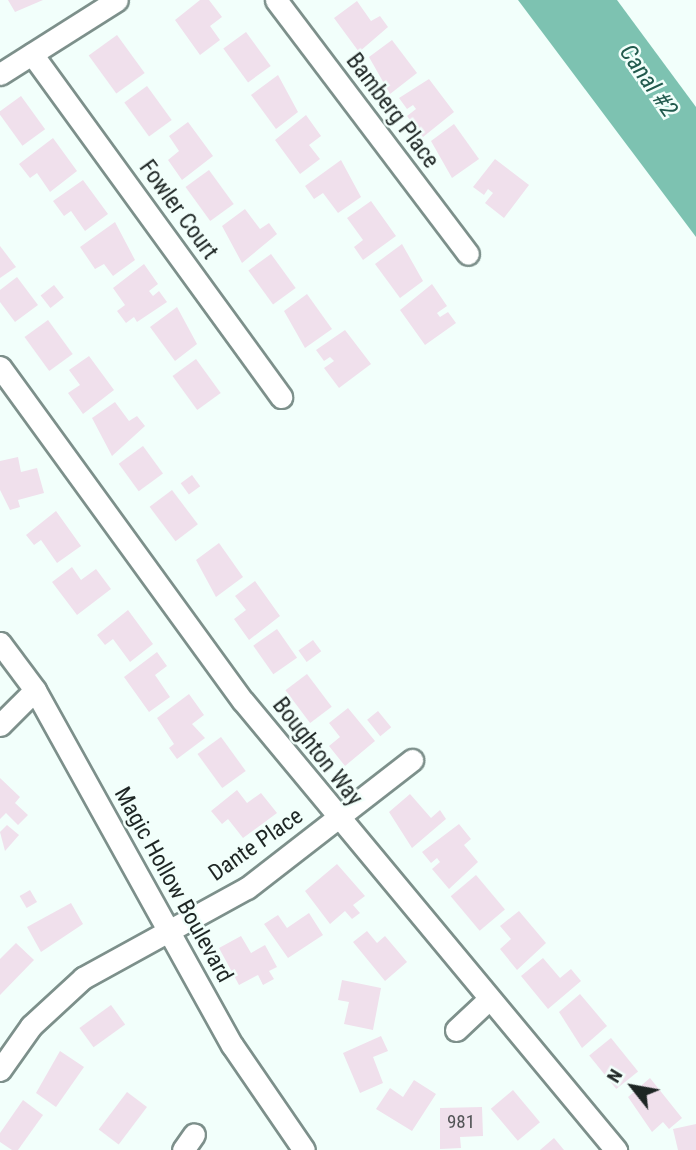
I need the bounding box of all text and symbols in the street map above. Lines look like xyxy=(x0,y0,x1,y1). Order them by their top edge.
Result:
water label: Canal #2 xyxy=(613,39,683,123)
street label: Bamberg Place xyxy=(340,48,444,174)
street label: Fowler Court xyxy=(133,155,223,265)
street label: Boughton Way xyxy=(266,692,368,812)
street label: Magic Hollow Boulevard xyxy=(108,783,238,987)
street label: Dante Place xyxy=(204,803,308,887)
north arrow xyxy=(598,1052,668,1122)
text: N xyxy=(602,1065,627,1087)
house number: 981 xyxy=(447,1111,475,1133)

